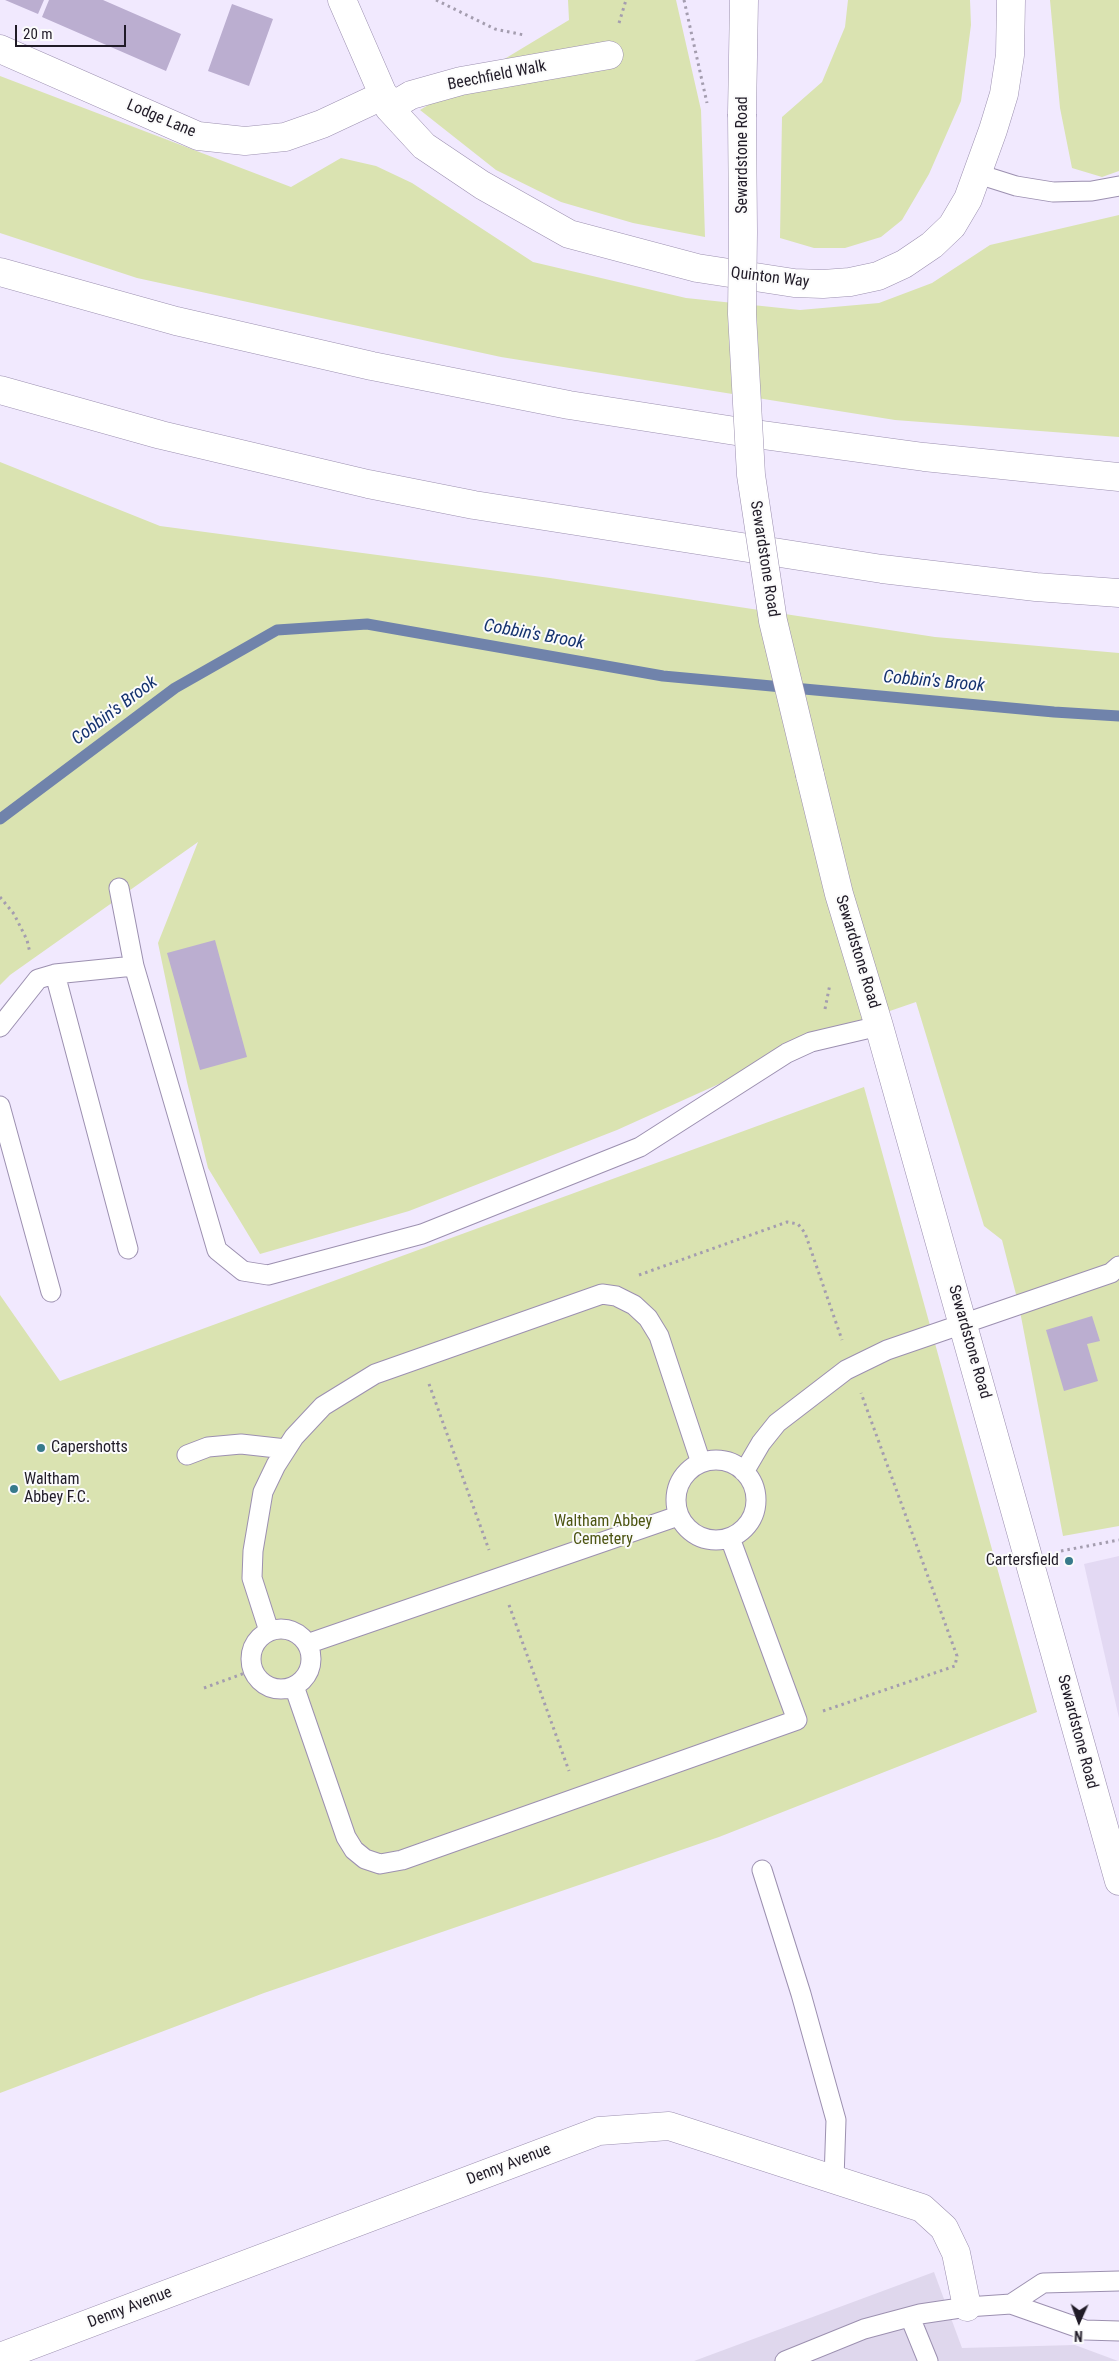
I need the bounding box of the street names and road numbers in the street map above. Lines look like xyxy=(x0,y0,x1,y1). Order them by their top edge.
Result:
street label: Beechfield Walk xyxy=(446,57,548,95)
street label: Lodge Lane xyxy=(124,96,198,142)
street label: Sewardstone Road xyxy=(733,96,753,214)
street label: Quinton Way xyxy=(730,264,810,292)
street label: Sewardstone Road xyxy=(745,499,783,619)
street label: Sewardstone Road xyxy=(831,893,883,1011)
street label: Sewardstone Road xyxy=(944,1283,994,1401)
street label: Sewardstone Road xyxy=(1053,1673,1101,1791)
street label: Denny Avenue xyxy=(464,2140,554,2190)
street label: Denny Avenue xyxy=(85,2283,175,2333)

